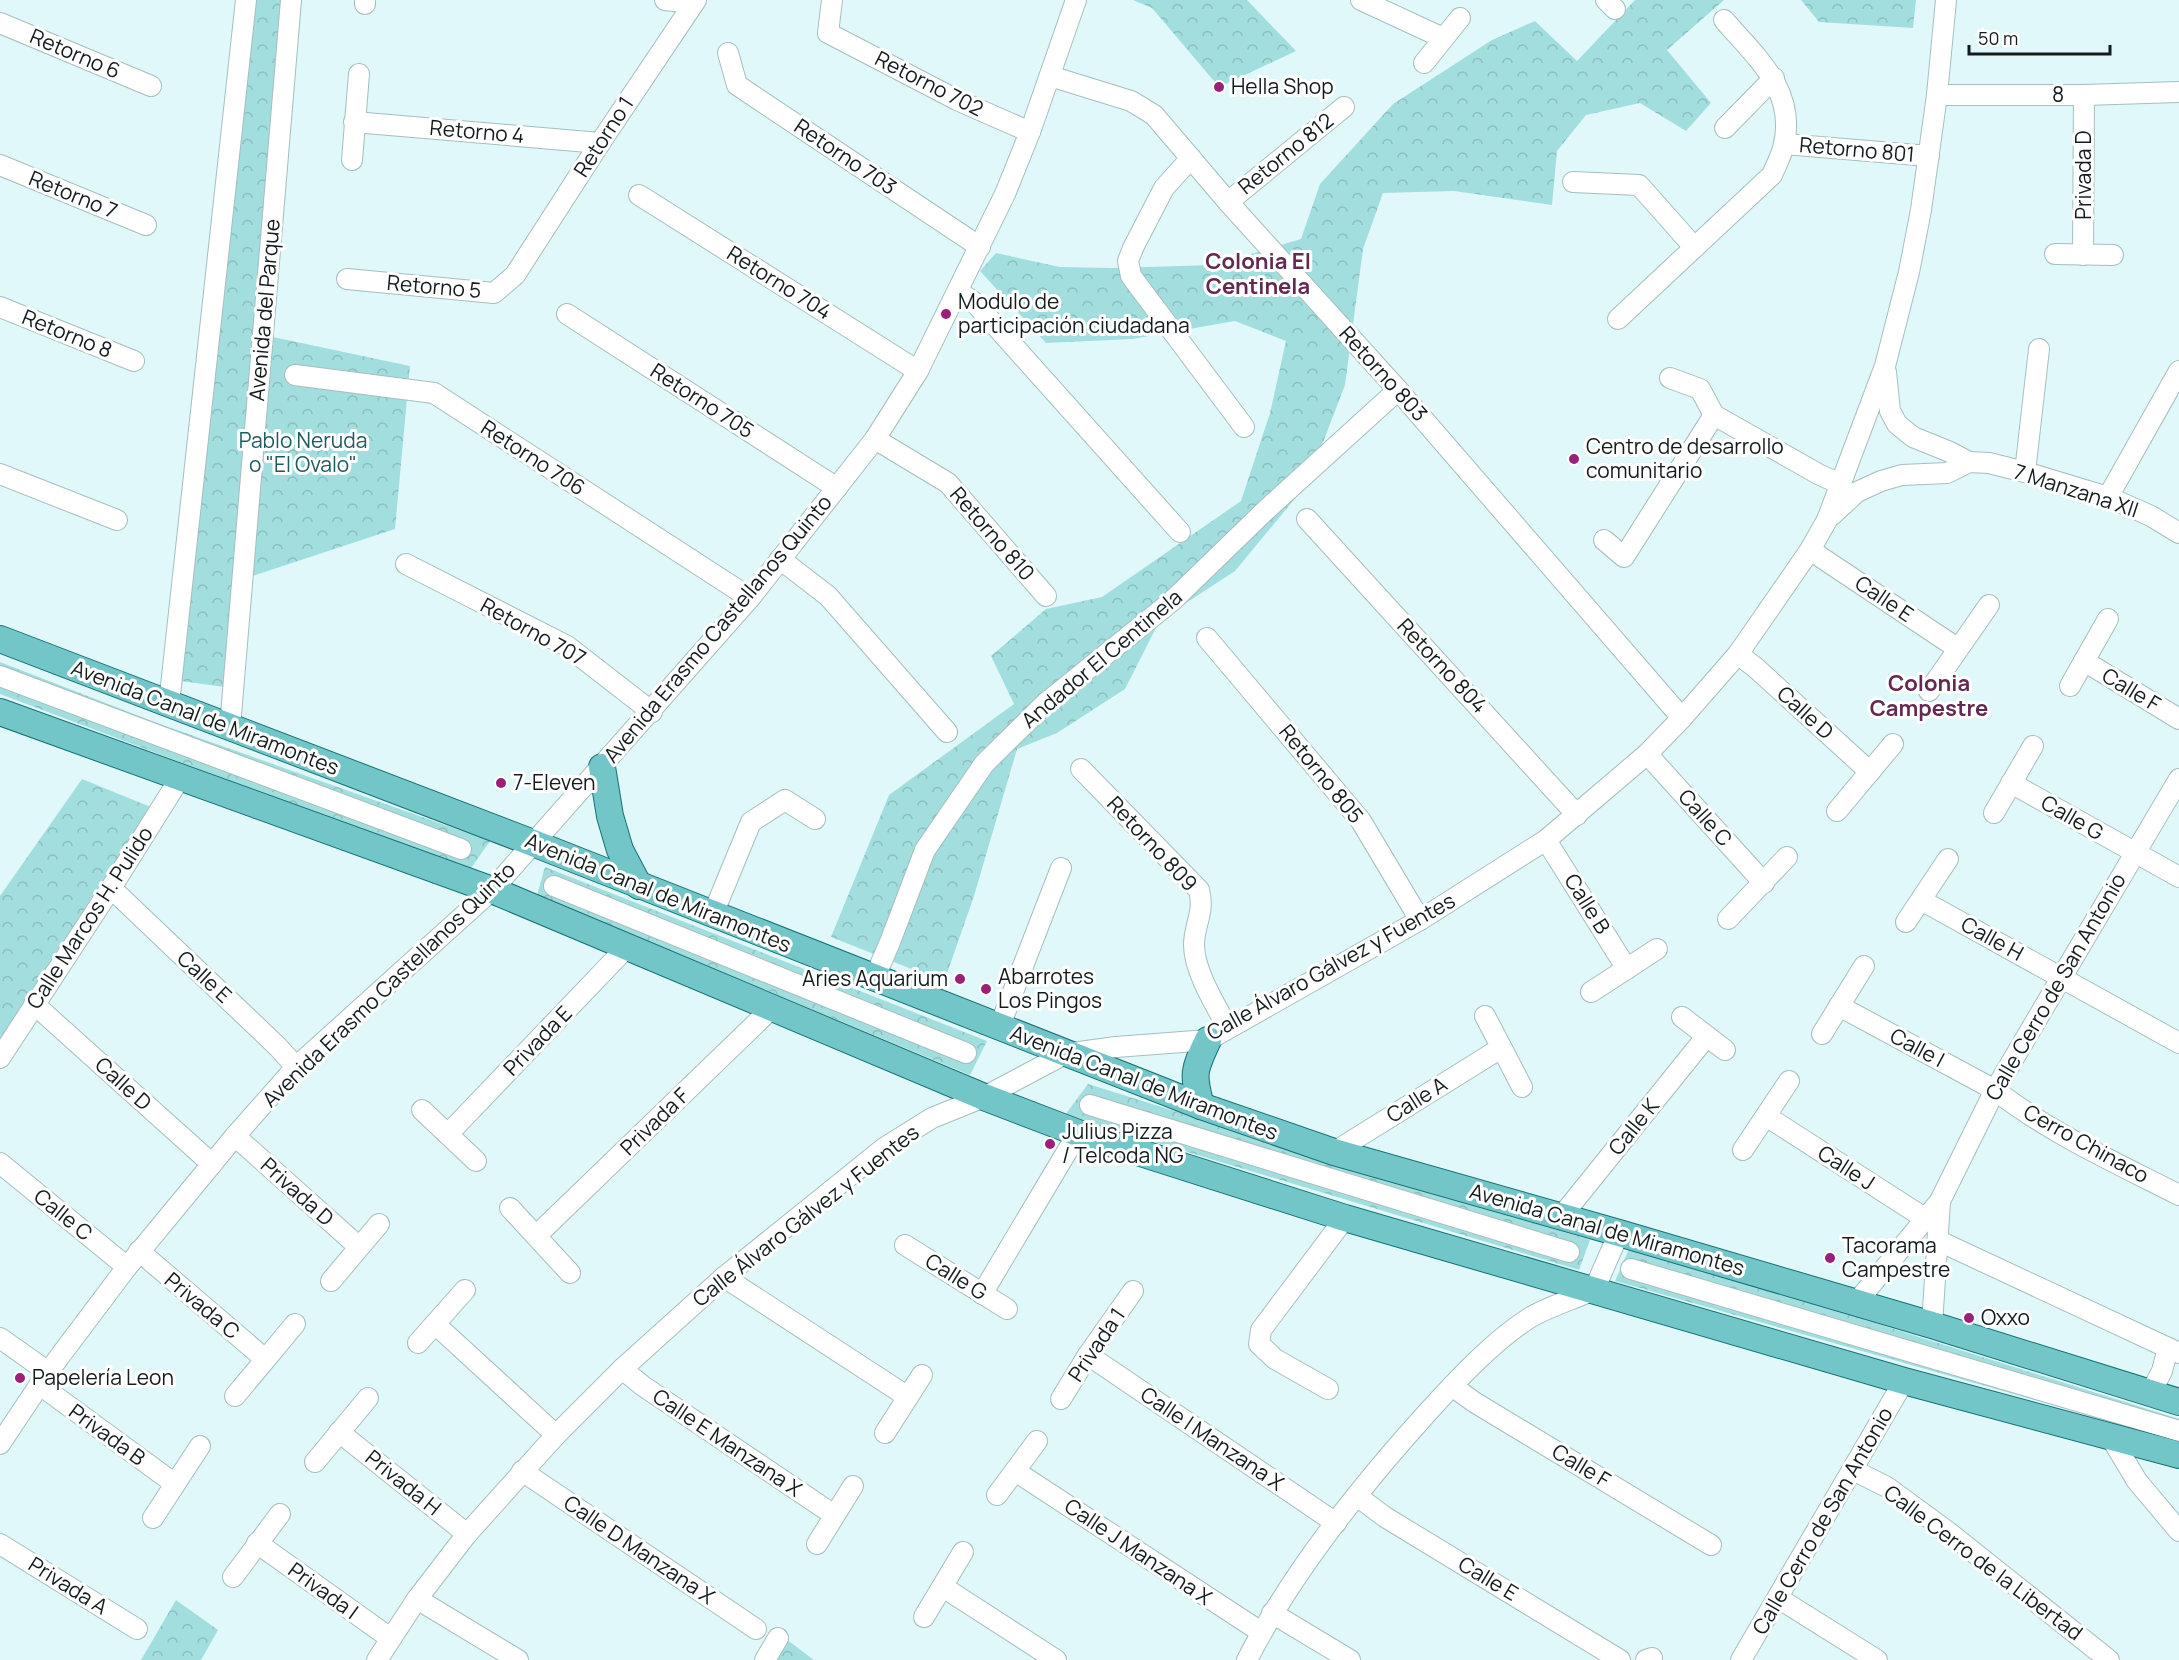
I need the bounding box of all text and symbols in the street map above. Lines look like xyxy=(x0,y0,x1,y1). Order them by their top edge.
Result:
scale bar xyxy=(1969,18,2110,56)
street label: Retorno 6 xyxy=(26,22,125,85)
text: 50 m xyxy=(1978,26,2018,50)
street label: Retorno 702 xyxy=(871,44,988,122)
place label: Hella Shop xyxy=(1231,72,1334,100)
marker: Hella Shop xyxy=(1212,80,1226,94)
street label: 8 xyxy=(2052,80,2064,108)
street label: Retorno 1 xyxy=(567,91,640,182)
street label: Retorno 812 xyxy=(1232,106,1339,200)
street label: Retorno 703 xyxy=(789,112,902,201)
street label: Retorno 4 xyxy=(429,113,526,149)
street label: Retorno 801 xyxy=(1798,130,1916,168)
street label: Privada D xyxy=(2069,130,2097,220)
street label: Retorno 7 xyxy=(25,164,122,224)
street label: Avenida del Parque xyxy=(242,218,286,402)
street label: Retorno 704 xyxy=(722,239,837,325)
district label: Colonia El Centinela xyxy=(1205,246,1311,301)
street label: Retorno 5 xyxy=(386,268,482,304)
place label: Modulo de participación ciudadana xyxy=(958,287,1190,339)
street label: Retorno 8 xyxy=(18,302,117,364)
marker: Modulo de participación ciudadana xyxy=(939,307,953,321)
street label: Retorno 803 xyxy=(1333,320,1434,427)
street label: Retorno 705 xyxy=(645,356,760,444)
street label: Retorno 706 xyxy=(476,413,591,501)
park label: Pablo Neruda o "El Ovalo" xyxy=(239,426,367,478)
place label: Centro de desarrollo comunitario xyxy=(1586,432,1784,484)
marker: Centro de desarrollo comunitario xyxy=(1567,452,1581,466)
street label: 7 Manzana XII xyxy=(2010,457,2142,523)
street label: Retorno 810 xyxy=(944,480,1041,586)
street label: Avenida Erasmo Castellanos Quinto xyxy=(597,489,838,768)
street label: Calle E xyxy=(1850,568,1919,628)
street label: Andador El Centinela xyxy=(1015,583,1188,734)
street label: Retorno 707 xyxy=(476,591,591,672)
street label: Retorno 804 xyxy=(1392,612,1494,719)
street label: Avenida Canal de Miramontes xyxy=(68,653,343,781)
street label: Calle F xyxy=(2097,661,2166,718)
district label: Colonia Campestre xyxy=(1870,668,1988,723)
street label: Calle D xyxy=(1771,679,1840,745)
street label: Retorno 805 xyxy=(1273,718,1370,829)
place label: 7-Eleven xyxy=(513,768,596,796)
marker: 7-Eleven xyxy=(494,776,508,790)
street label: Calle C xyxy=(1673,783,1739,852)
street label: Calle G xyxy=(2036,788,2109,846)
street label: Retorno 809 xyxy=(1101,790,1204,897)
street label: Calle Marcos H. Pulido xyxy=(20,821,159,1014)
street label: Avenida Canal de Miramontes xyxy=(521,826,796,958)
street label: Avenida Erasmo Castellanos Quinto xyxy=(256,856,521,1113)
street label: Calle B xyxy=(1559,868,1617,939)
street label: Calle Cerro de San Antonio xyxy=(1979,868,2132,1105)
street label: Calle Álvaro Gálvez y Fuentes xyxy=(1201,886,1460,1046)
street label: Calle H xyxy=(1956,910,2029,967)
street label: Calle E xyxy=(171,944,238,1009)
place label: Abarrotes Los Pingos xyxy=(998,962,1102,1014)
place label: Aries Aquarium xyxy=(802,964,948,992)
marker: Aries Aquarium xyxy=(953,972,967,986)
marker: Abarrotes Los Pingos xyxy=(979,982,993,996)
street label: Privada E xyxy=(497,999,578,1081)
street label: Avenida Canal de Miramontes xyxy=(1007,1018,1282,1146)
street label: Calle I xyxy=(1885,1021,1950,1073)
street label: Calle D xyxy=(89,1050,158,1116)
street label: Calle A xyxy=(1381,1070,1452,1129)
street label: Privada F xyxy=(614,1081,695,1161)
street label: Calle K xyxy=(1602,1092,1665,1161)
street label: Cerro Chinaco xyxy=(2019,1097,2154,1189)
place label: Julius Pizza / Telcoda NG xyxy=(1062,1117,1184,1169)
street label: Calle Álvaro Gálvez y Fuentes xyxy=(686,1118,924,1312)
marker: Julius Pizza / Telcoda NG xyxy=(1043,1137,1057,1151)
street label: Calle J xyxy=(1813,1138,1880,1196)
street label: Privada D xyxy=(255,1151,340,1232)
street label: Avenida Canal de Miramontes xyxy=(1467,1176,1748,1282)
street label: Calle C xyxy=(28,1182,99,1246)
place label: Tacorama Campestre xyxy=(1842,1231,1950,1283)
street label: Calle G xyxy=(920,1246,993,1306)
marker: Tacorama Campestre xyxy=(1823,1251,1837,1265)
street label: Privada C xyxy=(159,1266,246,1345)
street label: Privada 1 xyxy=(1061,1302,1131,1387)
place label: Oxxo xyxy=(1981,1303,2030,1331)
marker: Oxxo xyxy=(1962,1311,1976,1325)
place label: Papelería Leon xyxy=(32,1363,174,1391)
marker: Papelería Leon xyxy=(13,1371,27,1385)
street label: Calle I Manzana X xyxy=(1135,1380,1290,1497)
street label: Calle E Manzana X xyxy=(648,1382,808,1503)
street label: Privada B xyxy=(64,1397,152,1471)
street label: Calle Cerro de San Antonio xyxy=(1746,1402,1899,1639)
street label: Calle F xyxy=(1547,1437,1616,1494)
street label: Privada H xyxy=(360,1443,447,1521)
street label: Calle Cerro de la Libertad xyxy=(1879,1478,2089,1646)
street label: Calle D Manzana X xyxy=(559,1488,721,1610)
street label: Calle J Manzana X xyxy=(1059,1491,1218,1611)
street label: Calle E xyxy=(1453,1549,1524,1607)
street label: Privada A xyxy=(24,1550,113,1620)
street label: Privada I xyxy=(283,1555,364,1625)

